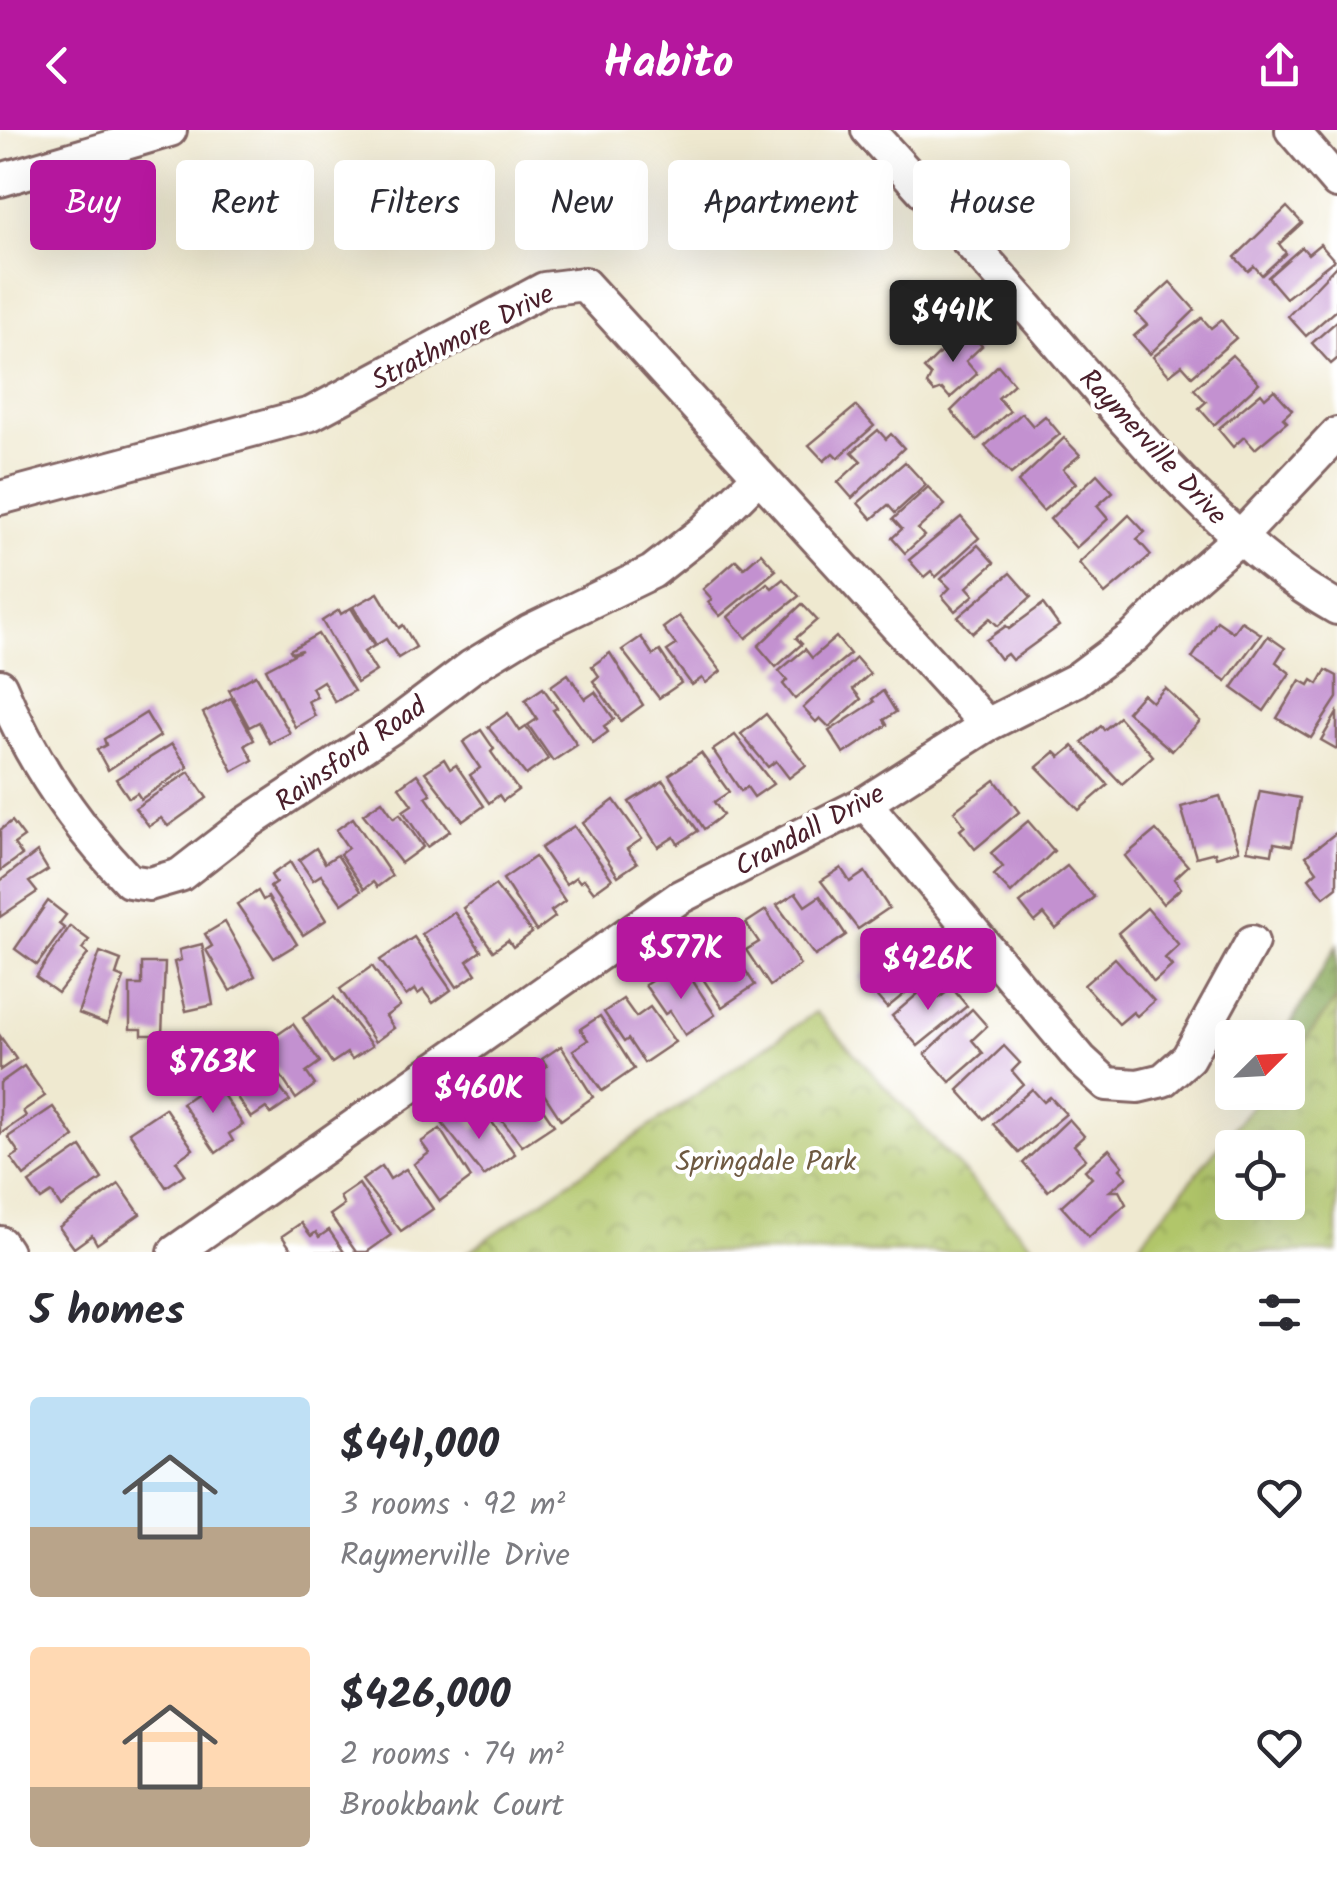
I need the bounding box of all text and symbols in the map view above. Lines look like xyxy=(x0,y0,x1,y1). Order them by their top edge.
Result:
text: Habito xyxy=(603,29,734,101)
icon: back xyxy=(30,38,85,93)
icon: share xyxy=(1252,38,1307,93)
chip: Buy xyxy=(30,160,156,250)
chip: Rent xyxy=(176,160,314,250)
chip: Filters xyxy=(334,160,495,250)
chip: New xyxy=(515,160,648,250)
chip: Apartment xyxy=(668,160,893,250)
chip: House xyxy=(913,160,1070,250)
street label: Strathmore Drive xyxy=(364,273,563,404)
pin: $441K xyxy=(883,280,1023,365)
text: $441K xyxy=(912,287,994,338)
street label: Raymerville Drive xyxy=(1067,359,1238,537)
street label: Rainsford Road xyxy=(266,685,438,824)
street label: Crandall Drive xyxy=(727,773,894,890)
pin: $577K xyxy=(611,917,751,1002)
text: $577K xyxy=(639,924,723,975)
pin: $426K xyxy=(858,928,998,1013)
text: $426K xyxy=(882,935,974,986)
north arrow xyxy=(1215,1020,1305,1110)
map controls xyxy=(1215,1020,1305,1220)
pin: $763K xyxy=(143,1031,283,1116)
text: $763K xyxy=(169,1038,257,1089)
pin: $460K xyxy=(409,1057,549,1142)
text: $460K xyxy=(434,1064,524,1115)
button: locate xyxy=(1215,1130,1305,1220)
park label: Springdale Park xyxy=(676,1140,857,1185)
text: 5 homes xyxy=(30,1279,185,1346)
icon: filters xyxy=(1252,1285,1307,1340)
text: $441,000 xyxy=(340,1413,499,1480)
icon: home xyxy=(110,1437,230,1557)
icon: heart xyxy=(1252,1470,1307,1525)
text: 3 rooms · 92 m² xyxy=(340,1480,565,1531)
text: Raymerville Drive xyxy=(340,1531,570,1582)
text: $426,000 xyxy=(340,1663,511,1730)
icon: home xyxy=(110,1687,230,1807)
icon: heart xyxy=(1252,1720,1307,1775)
text: 2 rooms · 74 m² xyxy=(340,1730,564,1781)
text: Brookbank Court xyxy=(340,1781,564,1832)

